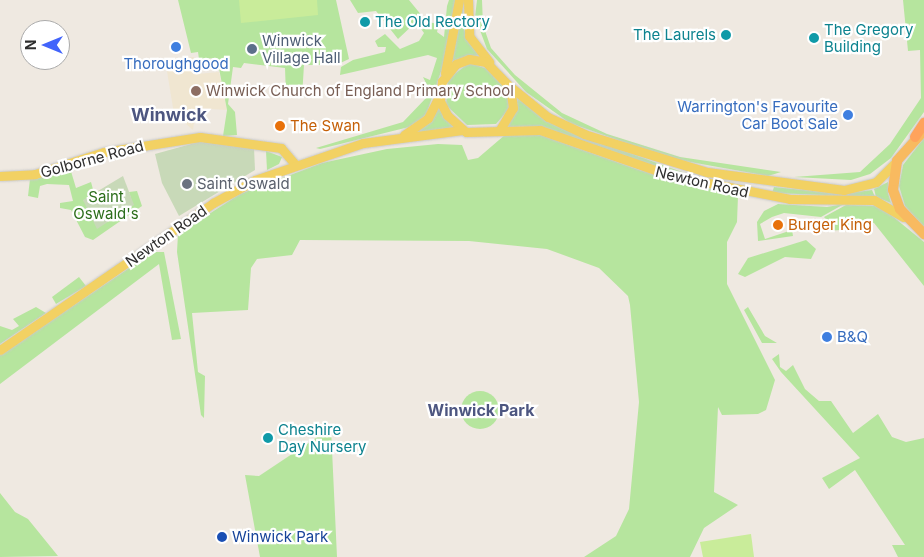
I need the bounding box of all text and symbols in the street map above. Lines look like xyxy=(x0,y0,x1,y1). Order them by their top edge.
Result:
place label: The Old Rectory xyxy=(375,13,490,31)
marker: The Old Rectory xyxy=(359,16,371,28)
north arrow xyxy=(20,20,70,70)
place label: The Gregory Building xyxy=(824,20,913,55)
place label: The Laurels xyxy=(633,26,716,44)
marker: The Laurels xyxy=(720,29,732,41)
place label: Winwick Village Hall xyxy=(262,31,341,66)
marker: The Gregory Building xyxy=(808,32,820,44)
text: N xyxy=(22,40,39,50)
marker: Thoroughgood xyxy=(170,41,182,53)
marker: Winwick Village Hall xyxy=(246,43,258,55)
place label: Thoroughgood xyxy=(123,55,229,73)
place label: Winwick Church of England Primary School xyxy=(206,82,514,100)
marker: Winwick Church of England Primary School xyxy=(190,85,202,97)
place label: Warrington's Favourite Car Boot Sale xyxy=(677,97,838,132)
district label: Winwick xyxy=(131,104,207,126)
marker: Warrington's Favourite Car Boot Sale xyxy=(842,109,854,121)
place label: The Swan xyxy=(290,117,361,135)
marker: The Swan xyxy=(274,120,286,132)
street label: Golborne Road xyxy=(39,137,145,181)
street label: Newton Road xyxy=(654,163,750,201)
place label: Saint Oswald xyxy=(197,175,290,193)
marker: Saint Oswald xyxy=(181,178,193,190)
park label: Saint Oswald's xyxy=(73,187,139,222)
street label: Newton Road xyxy=(122,201,210,271)
place label: Burger King xyxy=(788,216,872,234)
marker: Burger King xyxy=(772,219,784,231)
place label: B&Q xyxy=(837,328,868,346)
marker: B&Q xyxy=(821,331,833,343)
district label: Winwick Park xyxy=(428,400,534,420)
place label: Cheshire Day Nursery xyxy=(278,420,366,455)
marker: Cheshire Day Nursery xyxy=(262,432,274,444)
place label: Winwick Park xyxy=(232,528,328,546)
marker: Winwick Park xyxy=(216,531,228,543)

